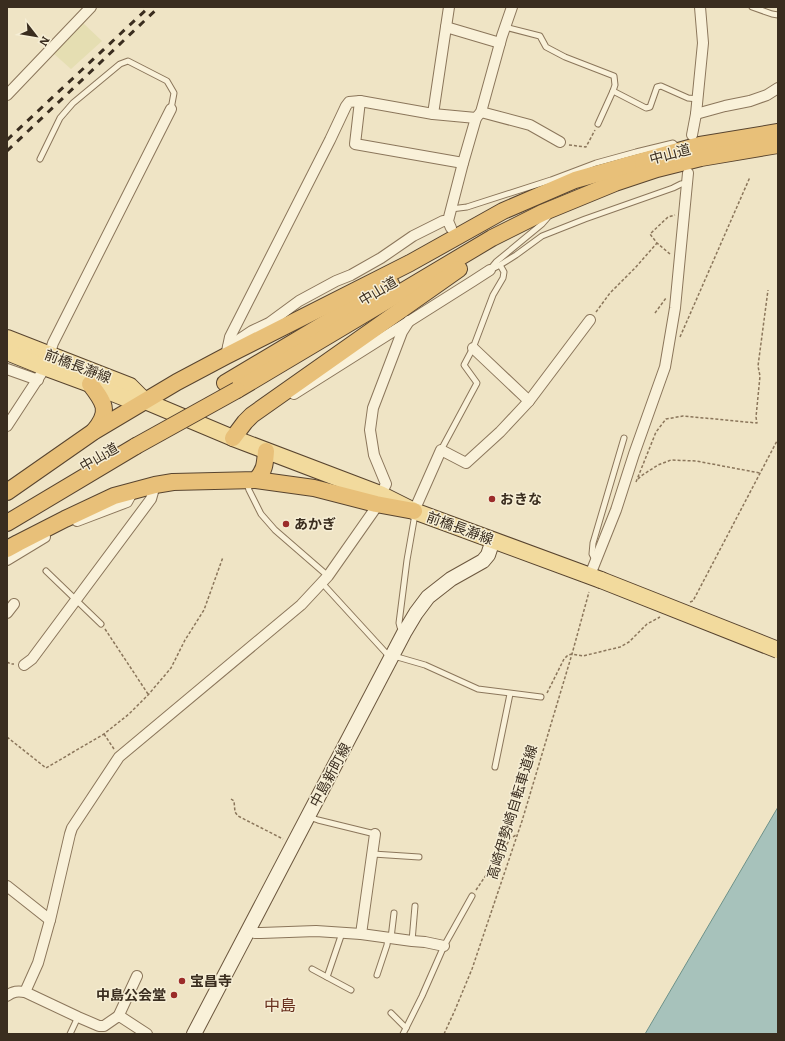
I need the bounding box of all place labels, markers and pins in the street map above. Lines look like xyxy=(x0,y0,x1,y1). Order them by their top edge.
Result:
place label: おきな xyxy=(500,488,542,508)
marker: おきな xyxy=(487,494,497,504)
place label: あかぎ xyxy=(294,513,336,533)
marker: あかぎ xyxy=(281,519,291,529)
place label: 宝昌寺 xyxy=(190,970,232,990)
marker: 宝昌寺 xyxy=(177,976,187,986)
place label: 中島公会堂 xyxy=(96,984,166,1004)
marker: 中島公会堂 xyxy=(169,990,179,1000)

